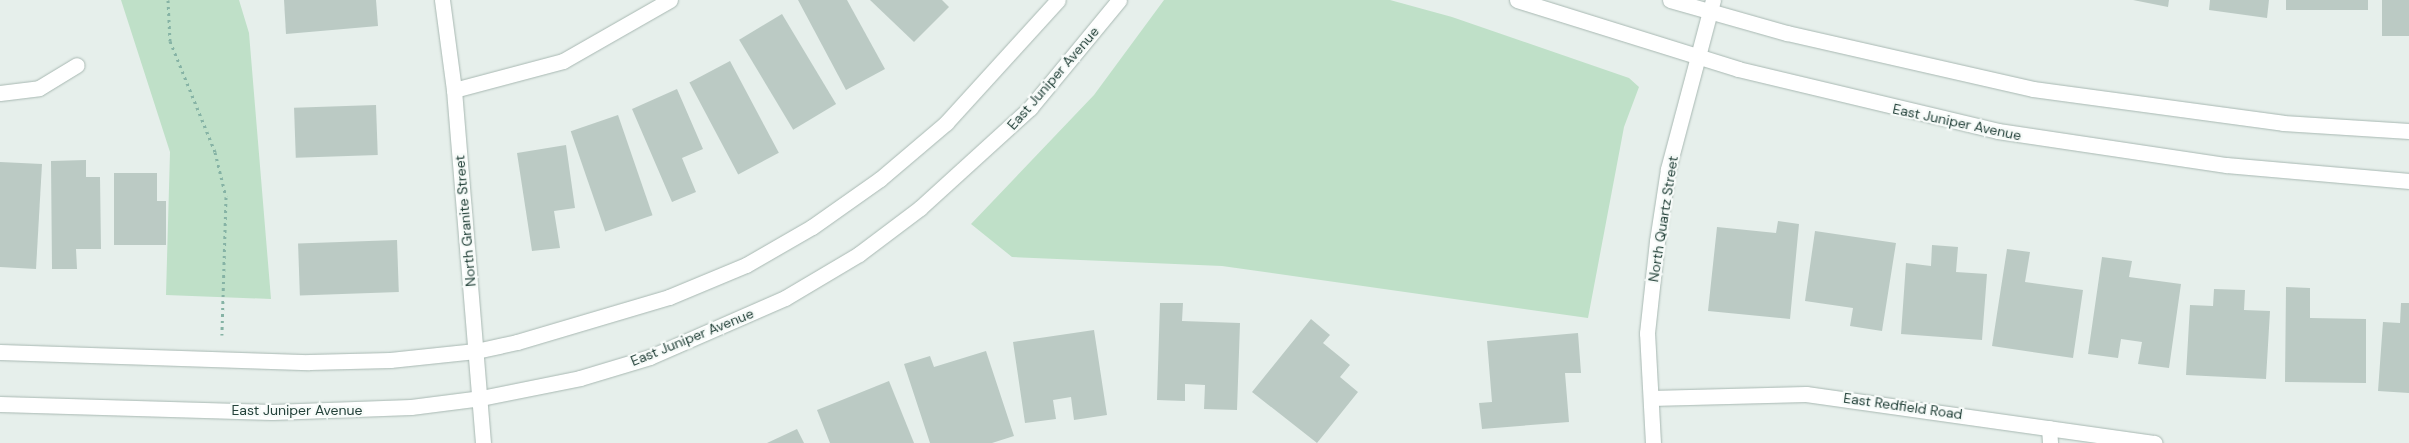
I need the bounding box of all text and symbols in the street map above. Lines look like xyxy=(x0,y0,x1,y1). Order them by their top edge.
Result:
street label: East Juniper Avenue xyxy=(1004,23,1102,133)
street label: East Juniper Avenue xyxy=(1891,100,2023,144)
street label: North Granite Street xyxy=(451,155,479,287)
street label: North Quartz Street xyxy=(1645,155,1681,283)
street label: East Juniper Avenue xyxy=(628,305,756,369)
street label: East Redfield Road xyxy=(1842,389,1964,423)
street label: East Juniper Avenue xyxy=(231,402,363,418)

